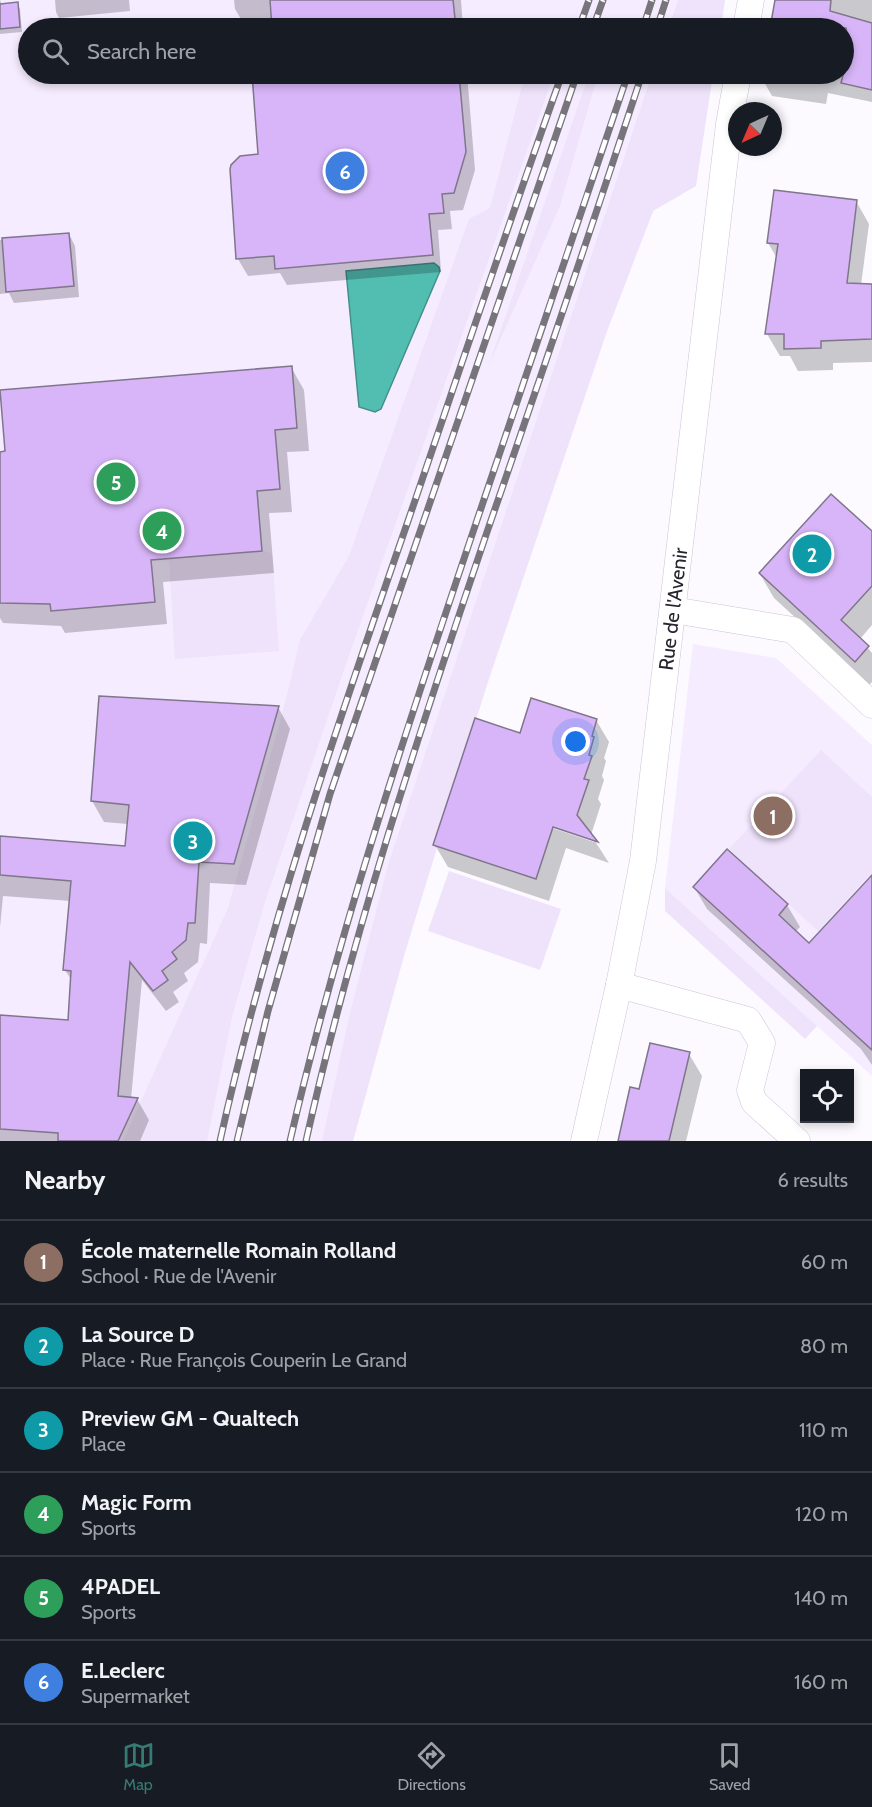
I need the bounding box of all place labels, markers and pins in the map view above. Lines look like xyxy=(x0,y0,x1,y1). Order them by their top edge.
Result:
pin: 6 xyxy=(326,148,364,194)
pin: 5 xyxy=(96,460,136,504)
pin: 4 xyxy=(142,508,182,554)
pin: 2 xyxy=(792,532,832,576)
pin: 1 xyxy=(754,794,792,838)
pin: 3 xyxy=(174,818,212,864)

